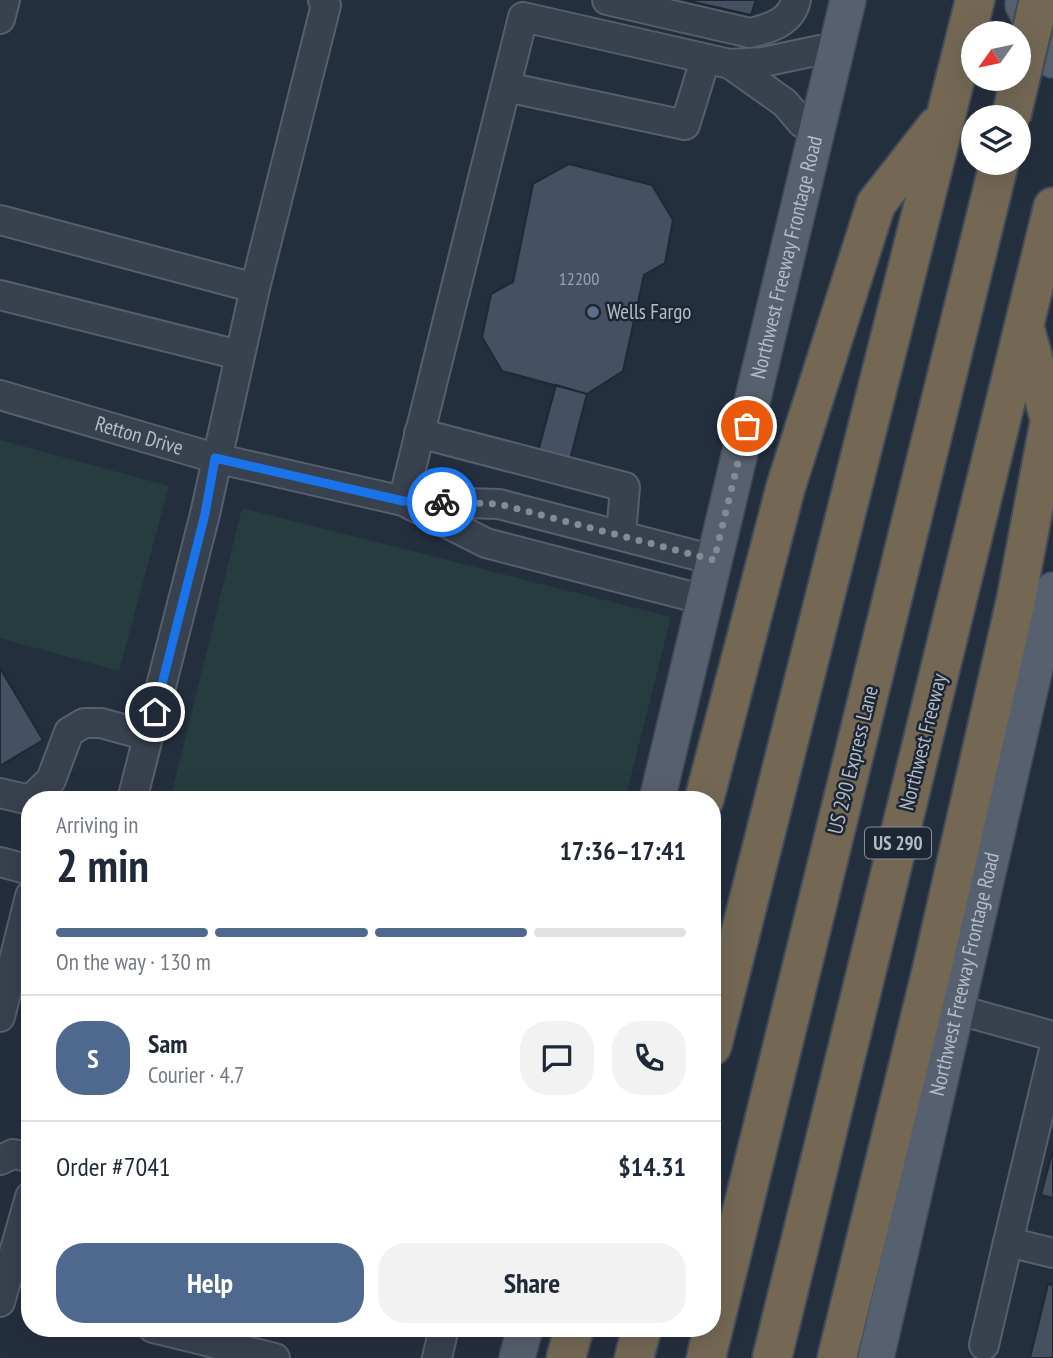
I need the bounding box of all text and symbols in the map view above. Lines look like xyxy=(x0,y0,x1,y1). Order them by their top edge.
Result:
north arrow xyxy=(961,21,1031,91)
map controls xyxy=(961,21,1031,175)
button: layers xyxy=(961,105,1031,175)
street label: Northwest Freeway Frontage Road xyxy=(744,133,828,381)
house number: 12200 xyxy=(559,267,599,290)
place label: Wells Fargo xyxy=(607,298,691,325)
marker: Wells Fargo xyxy=(585,304,601,320)
pin xyxy=(717,396,777,456)
icon: bag xyxy=(728,407,766,445)
street label: Retton Drive xyxy=(92,410,186,461)
courier xyxy=(407,467,477,537)
icon: bike xyxy=(423,483,461,521)
street label: Northwest Freeway xyxy=(892,671,953,813)
pin xyxy=(125,682,185,742)
street label: US 290 Express Lane xyxy=(821,683,884,837)
icon: home xyxy=(136,693,174,731)
text: Arriving in xyxy=(56,810,138,839)
road number: US 290 xyxy=(865,828,931,858)
text: 17:36–17:41 xyxy=(559,834,686,867)
text: 2 min xyxy=(56,835,149,895)
street label: Northwest Freeway Frontage Road xyxy=(923,850,1005,1098)
text: On the way · 130 m xyxy=(56,947,211,976)
button: chat xyxy=(520,1021,594,1095)
button: phone xyxy=(612,1021,686,1095)
text: Sam xyxy=(148,1027,187,1060)
text: S xyxy=(87,1042,99,1075)
text: Courier · 4.7 xyxy=(148,1060,244,1089)
text: Order #7041 xyxy=(56,1150,171,1183)
text: $14.31 xyxy=(618,1150,686,1183)
button: Help xyxy=(56,1243,364,1323)
button: Share xyxy=(378,1243,686,1323)

